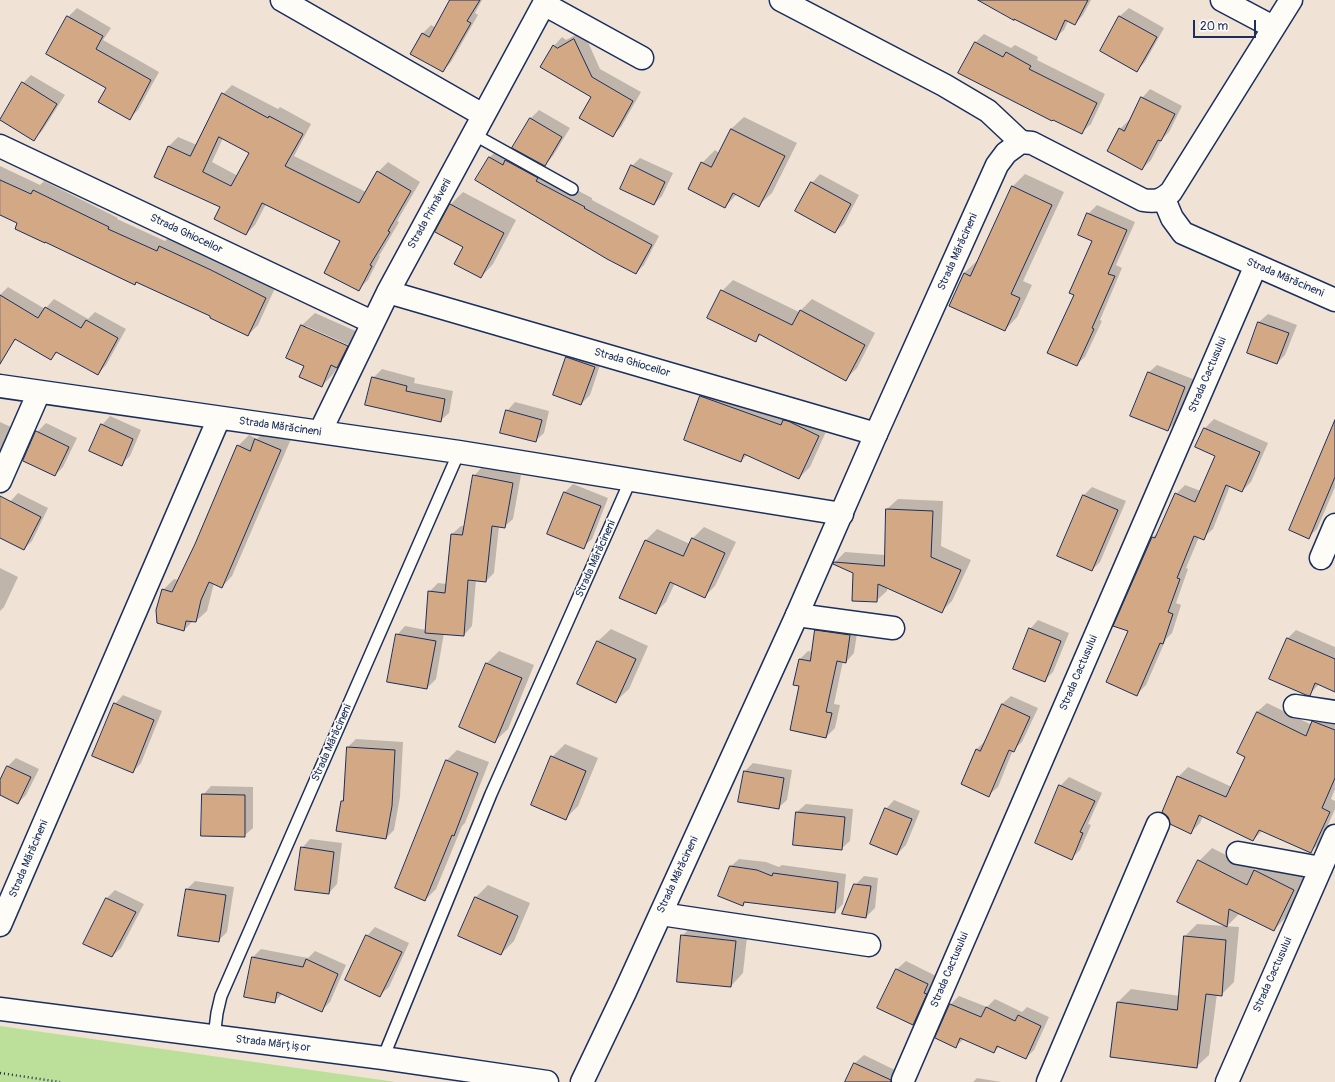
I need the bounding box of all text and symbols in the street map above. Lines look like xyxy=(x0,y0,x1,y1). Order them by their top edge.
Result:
scale bar xyxy=(1195,12,1258,38)
text: 20 m xyxy=(1200,19,1228,34)
street label: Strada Primăverii xyxy=(405,177,455,251)
street label: Strada Ghioceilor xyxy=(148,211,224,257)
street label: Strada Mărăcineni xyxy=(935,211,981,293)
street label: Strada Mărăcineni xyxy=(1244,256,1326,300)
street label: Strada Cactusului xyxy=(1186,335,1230,415)
street label: Strada Ghioceilor xyxy=(592,346,672,380)
street label: Strada Mărăcineni xyxy=(238,415,322,439)
street label: Strada Mărăcineni xyxy=(573,518,619,600)
street label: Strada Cactusului xyxy=(1057,633,1101,713)
street label: Strada Mărăcineni xyxy=(309,702,355,784)
street label: Strada Mărăcineni xyxy=(7,818,51,900)
street label: Strada Mărăcineni xyxy=(654,835,702,915)
street label: Strada Cactusului xyxy=(928,930,972,1010)
street label: Strada Cactusului xyxy=(1251,936,1295,1014)
street label: Strada Mărțișor xyxy=(235,1033,311,1055)

